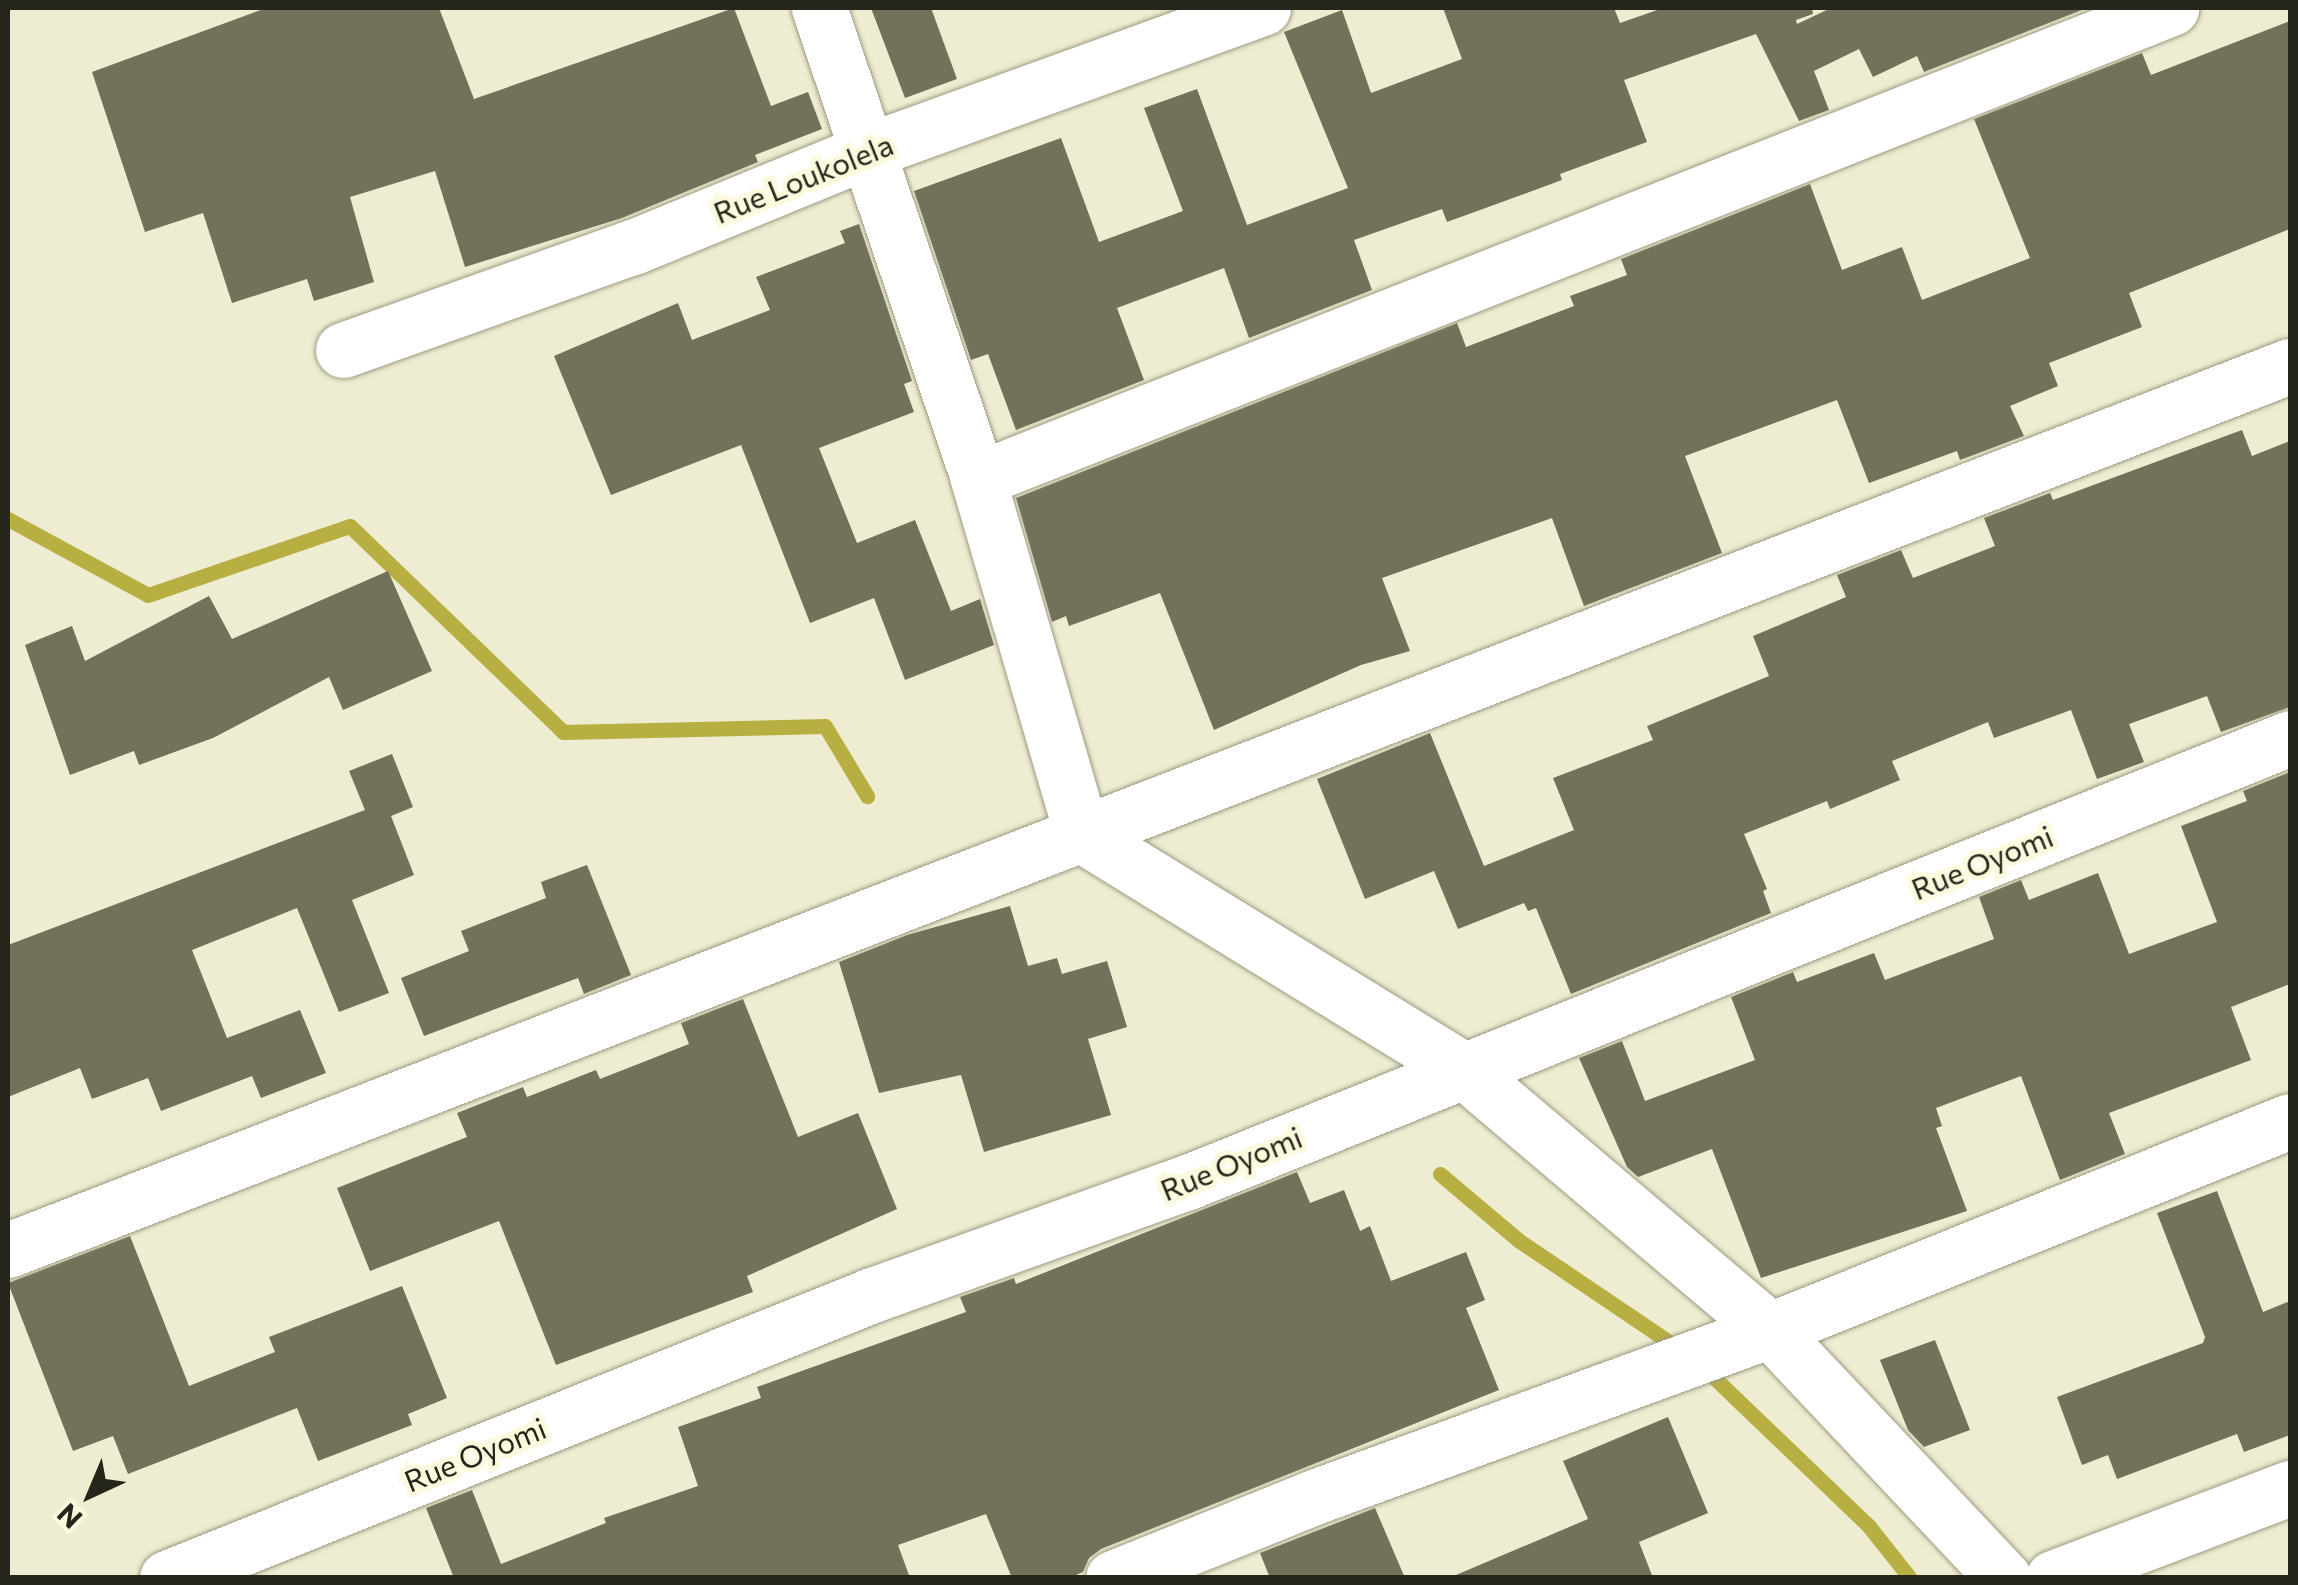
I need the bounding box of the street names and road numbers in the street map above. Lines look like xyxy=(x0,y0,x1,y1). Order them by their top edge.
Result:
street label: Rue Loukolela xyxy=(708,126,898,230)
street label: Rue Oyomi xyxy=(1906,817,2058,907)
street label: Rue Oyomi xyxy=(1155,1118,1307,1208)
street label: Rue Oyomi xyxy=(399,1409,551,1499)

